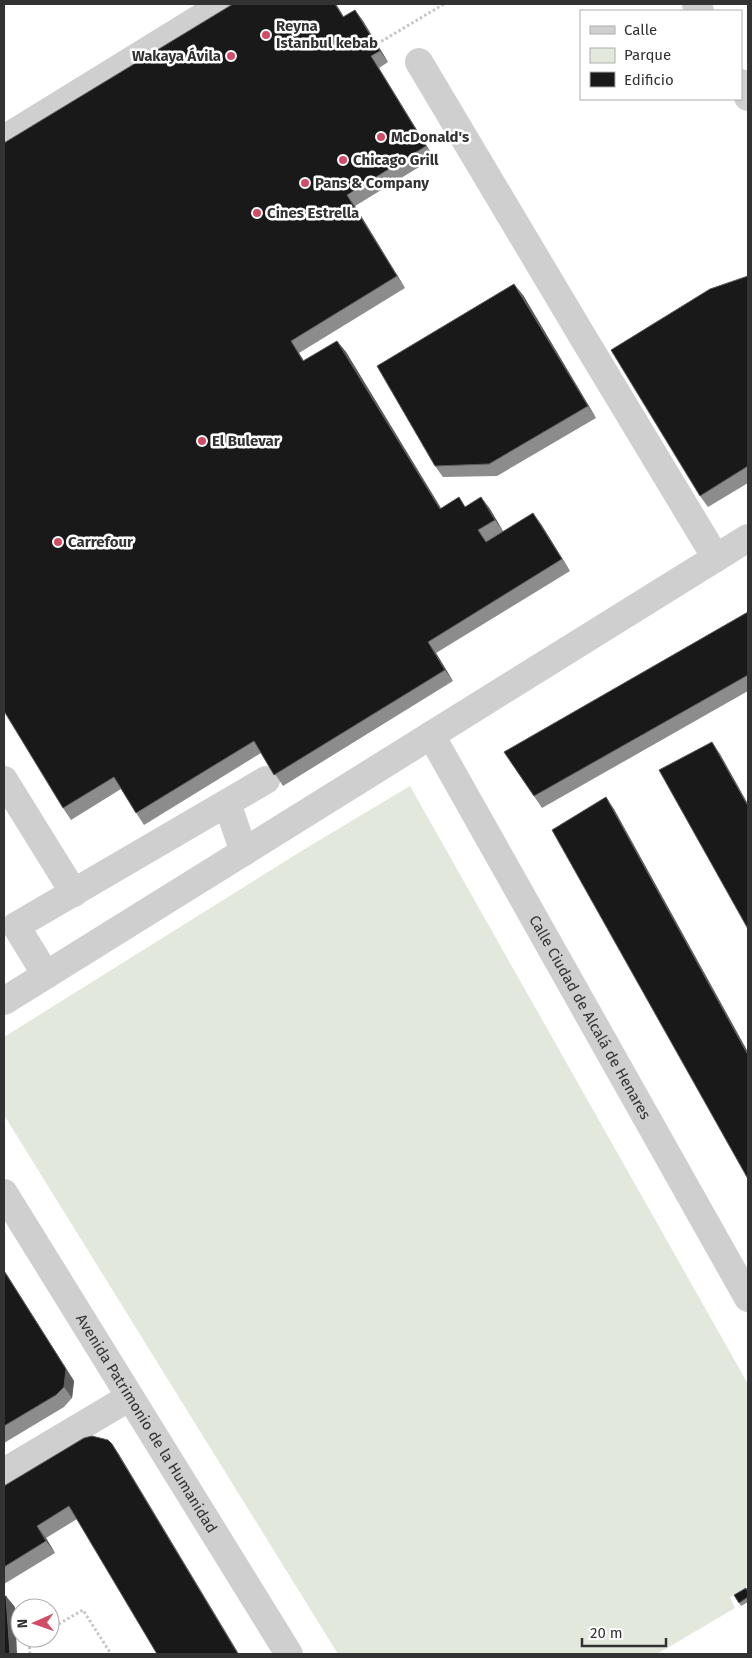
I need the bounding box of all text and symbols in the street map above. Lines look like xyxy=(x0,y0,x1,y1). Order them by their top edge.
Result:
legend xyxy=(580,10,742,100)
place label: Reyna Istanbul kebab xyxy=(276,17,378,52)
text: Calle xyxy=(624,21,657,39)
marker: Reyna Istanbul kebab xyxy=(260,29,272,41)
text: Parque xyxy=(624,46,671,64)
place label: Wakaya Ávila xyxy=(132,47,221,65)
marker: Wakaya Ávila xyxy=(225,50,237,62)
text: Edificio xyxy=(624,71,674,89)
place label: McDonald's xyxy=(391,128,469,146)
marker: McDonald's xyxy=(375,131,387,143)
place label: Chicago Grill xyxy=(353,151,439,169)
marker: Chicago Grill xyxy=(337,154,349,166)
place label: Pans & Company xyxy=(315,174,429,192)
marker: Pans & Company xyxy=(299,177,311,189)
place label: Cines Estrella xyxy=(267,204,359,222)
marker: Cines Estrella xyxy=(251,207,263,219)
place label: El Bulevar xyxy=(212,432,281,450)
marker: El Bulevar xyxy=(196,435,208,447)
place label: Carrefour xyxy=(68,533,134,551)
marker: Carrefour xyxy=(52,536,64,548)
street label: Calle Ciudad de Alcalá de Henares xyxy=(525,912,655,1123)
street label: Avenida Patrimonio de la Humanidad xyxy=(72,1311,221,1536)
north arrow xyxy=(10,1598,60,1648)
scale bar xyxy=(582,1616,666,1648)
text: N xyxy=(14,1618,31,1628)
text: 20 m xyxy=(590,1624,623,1642)

